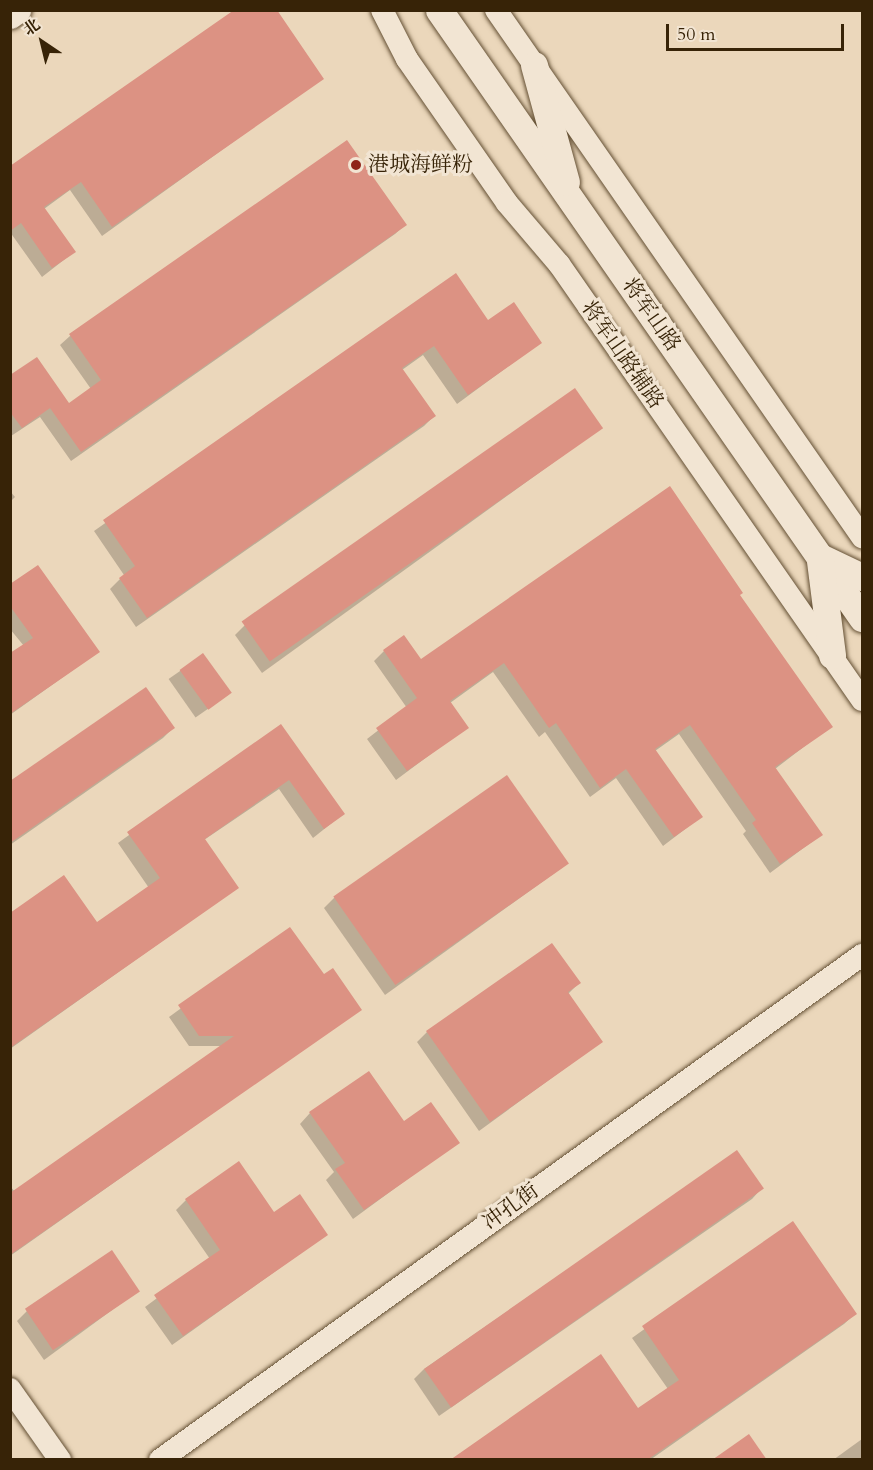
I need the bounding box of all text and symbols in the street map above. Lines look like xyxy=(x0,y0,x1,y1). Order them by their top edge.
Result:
north arrow xyxy=(12,12,72,72)
scale bar xyxy=(669,12,848,50)
text: 北 xyxy=(19,14,45,41)
text: 50 m xyxy=(677,22,716,47)
place label: 港城海鲜粉 xyxy=(368,152,473,178)
marker: 港城海鲜粉 xyxy=(349,158,363,172)
street label: 将军山路 xyxy=(617,273,685,357)
street label: 将军山路辅路 xyxy=(576,296,668,414)
street label: 冲孔街 xyxy=(478,1178,544,1236)

